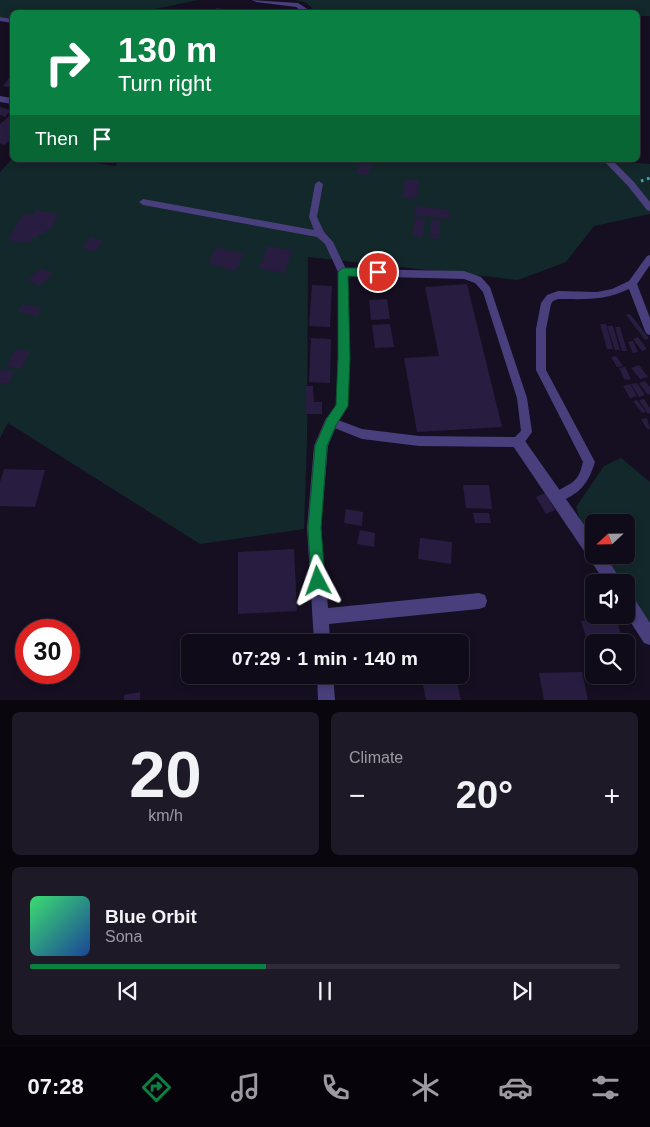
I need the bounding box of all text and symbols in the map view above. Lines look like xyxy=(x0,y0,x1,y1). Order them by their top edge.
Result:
icon: right xyxy=(35,30,100,95)
text: 130 m xyxy=(118,30,217,69)
text: Turn right xyxy=(118,71,211,96)
icon: arrive xyxy=(88,125,116,153)
text: Then xyxy=(35,128,78,149)
pin xyxy=(357,251,399,293)
icon: arrive xyxy=(364,258,392,286)
north arrow xyxy=(585,514,635,564)
map controls xyxy=(585,514,635,684)
position arrow xyxy=(291,554,343,606)
button: sound xyxy=(585,574,635,624)
speed limit sign: 30 xyxy=(15,619,80,684)
button: search xyxy=(585,634,635,684)
text: 07:29 · 1 min · 140 m xyxy=(232,648,418,669)
text: 20 xyxy=(129,738,202,811)
text: Climate xyxy=(349,749,403,766)
text: 20° xyxy=(456,774,513,816)
text: − xyxy=(349,780,365,811)
text: + xyxy=(604,780,620,811)
text: km/h xyxy=(148,807,183,824)
text: Blue Orbit xyxy=(105,906,197,927)
text: Sona xyxy=(105,928,142,945)
icon: previous xyxy=(114,977,142,1005)
icon: pause xyxy=(311,977,339,1005)
icon: next xyxy=(508,977,536,1005)
icon: directions xyxy=(139,1070,174,1105)
icon: music xyxy=(228,1070,263,1105)
icon: phone xyxy=(318,1070,353,1105)
icon: climate xyxy=(408,1070,443,1105)
icon: car xyxy=(498,1070,533,1105)
icon: filters xyxy=(588,1070,623,1105)
text: 07:28 xyxy=(27,1074,84,1099)

